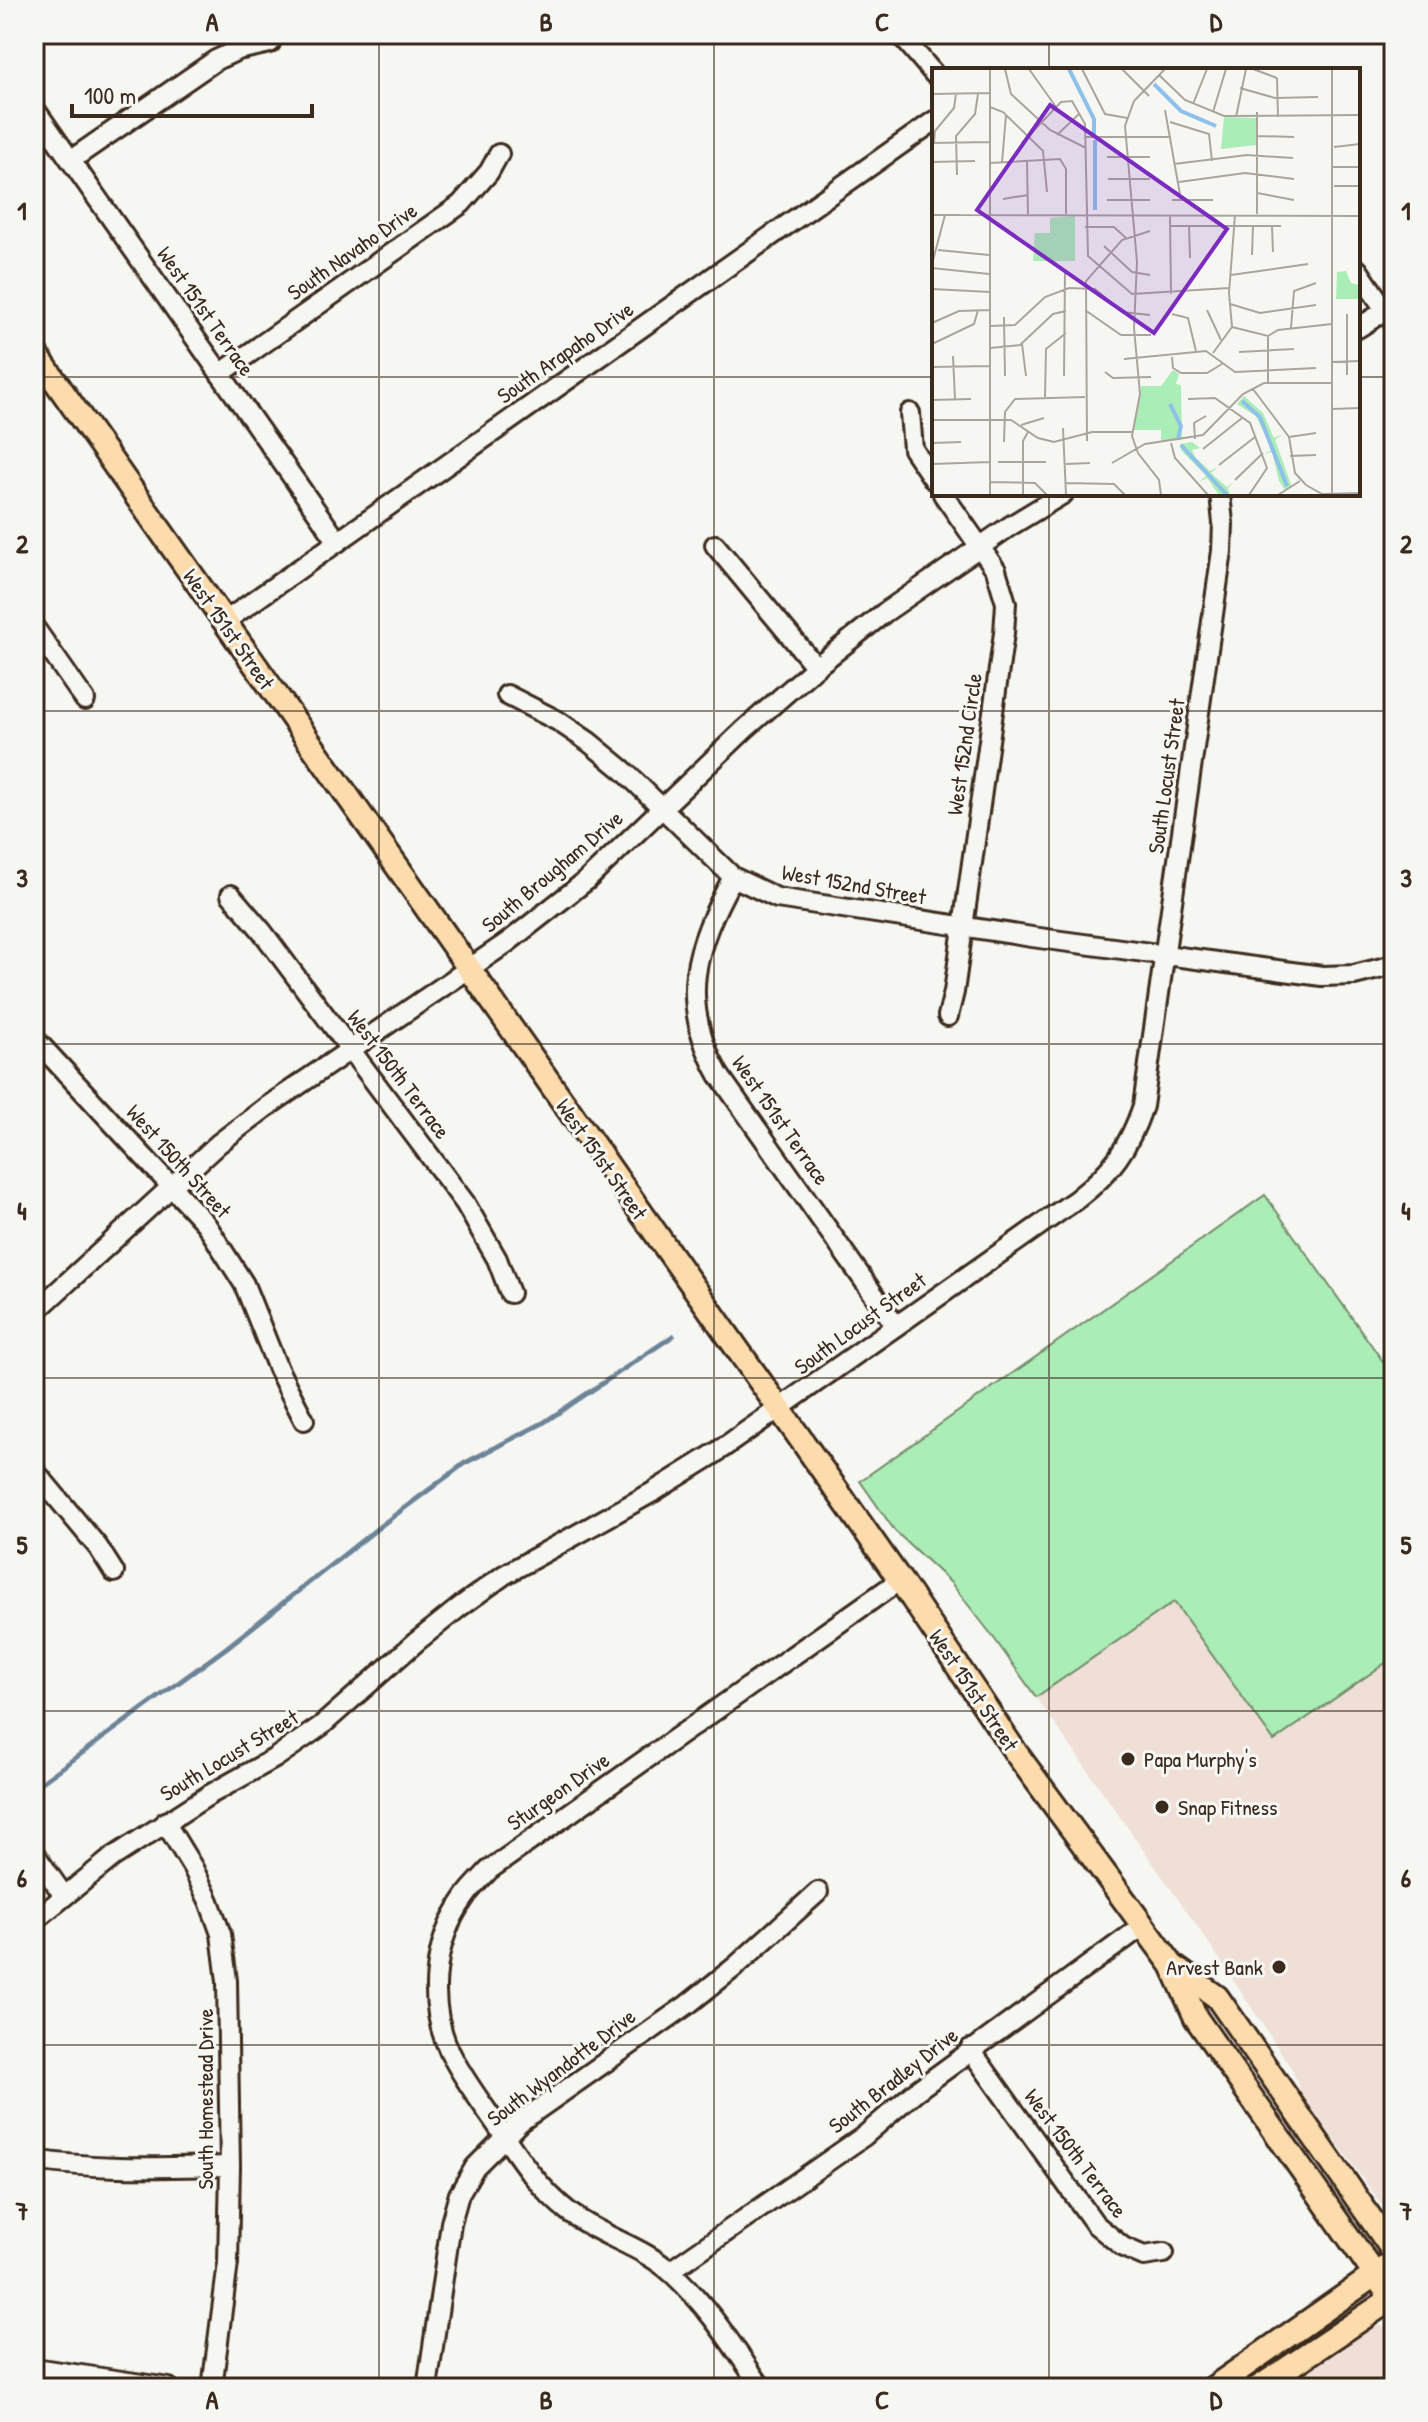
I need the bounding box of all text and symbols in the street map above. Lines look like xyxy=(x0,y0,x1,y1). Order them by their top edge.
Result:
text: A xyxy=(206,4,219,39)
text: B xyxy=(539,4,553,39)
text: C xyxy=(875,4,889,39)
text: D xyxy=(1210,4,1223,39)
scale bar xyxy=(72,68,312,118)
inset map xyxy=(932,68,1360,496)
text: 100 m xyxy=(84,79,136,111)
text: 1 xyxy=(17,193,27,228)
text: 1 xyxy=(1401,193,1411,228)
street label: South Navaho Drive xyxy=(281,195,423,307)
street label: West 151st Terrace xyxy=(150,240,262,382)
street label: South Arapaho Drive xyxy=(491,294,639,410)
text: 2 xyxy=(16,526,29,561)
text: 2 xyxy=(1400,526,1413,561)
street label: West 151st Street xyxy=(176,563,282,696)
street label: West 152nd Circle xyxy=(939,671,989,817)
street label: South Locust Street xyxy=(1140,696,1192,855)
street label: South Brougham Drive xyxy=(475,803,629,939)
street label: West 152nd Street xyxy=(780,857,929,912)
text: 3 xyxy=(16,860,28,895)
text: 3 xyxy=(1400,860,1412,895)
street label: West 150th Terrace xyxy=(341,1003,458,1145)
street label: West 151st Terrace xyxy=(725,1049,837,1191)
street label: West 151st Street xyxy=(549,1093,655,1226)
street label: West 150th Street xyxy=(120,1098,238,1225)
text: 4 xyxy=(17,1193,27,1228)
text: 4 xyxy=(1401,1193,1411,1228)
street label: South Locust Street xyxy=(788,1265,932,1381)
text: 5 xyxy=(17,1527,28,1562)
text: 5 xyxy=(1401,1527,1412,1562)
street label: West 151st Street xyxy=(922,1623,1026,1757)
street label: South Locust Street xyxy=(154,1702,304,1808)
place label: Papa Murphy's xyxy=(1144,1744,1257,1774)
street label: Sturgeon Drive xyxy=(501,1745,615,1837)
marker: Papa Murphy's xyxy=(1119,1750,1137,1768)
place label: Snap Fitness xyxy=(1178,1792,1278,1822)
marker: Snap Fitness xyxy=(1153,1798,1171,1816)
text: 6 xyxy=(17,1860,28,1895)
text: 6 xyxy=(1401,1860,1412,1895)
place label: Arvest Bank xyxy=(1166,1952,1263,1982)
marker: Arvest Bank xyxy=(1270,1958,1288,1976)
street label: South Wyandotte Drive xyxy=(481,2001,642,2133)
street label: South Homestead Drive xyxy=(190,2008,220,2189)
street label: South Bradley Drive xyxy=(822,2020,964,2140)
street label: West 150th Terrace xyxy=(1018,2082,1135,2224)
text: 7 xyxy=(15,2193,29,2228)
text: 7 xyxy=(1399,2193,1413,2228)
text: A xyxy=(206,2382,219,2417)
text: B xyxy=(539,2382,553,2417)
text: C xyxy=(875,2382,889,2417)
text: D xyxy=(1210,2382,1223,2417)

